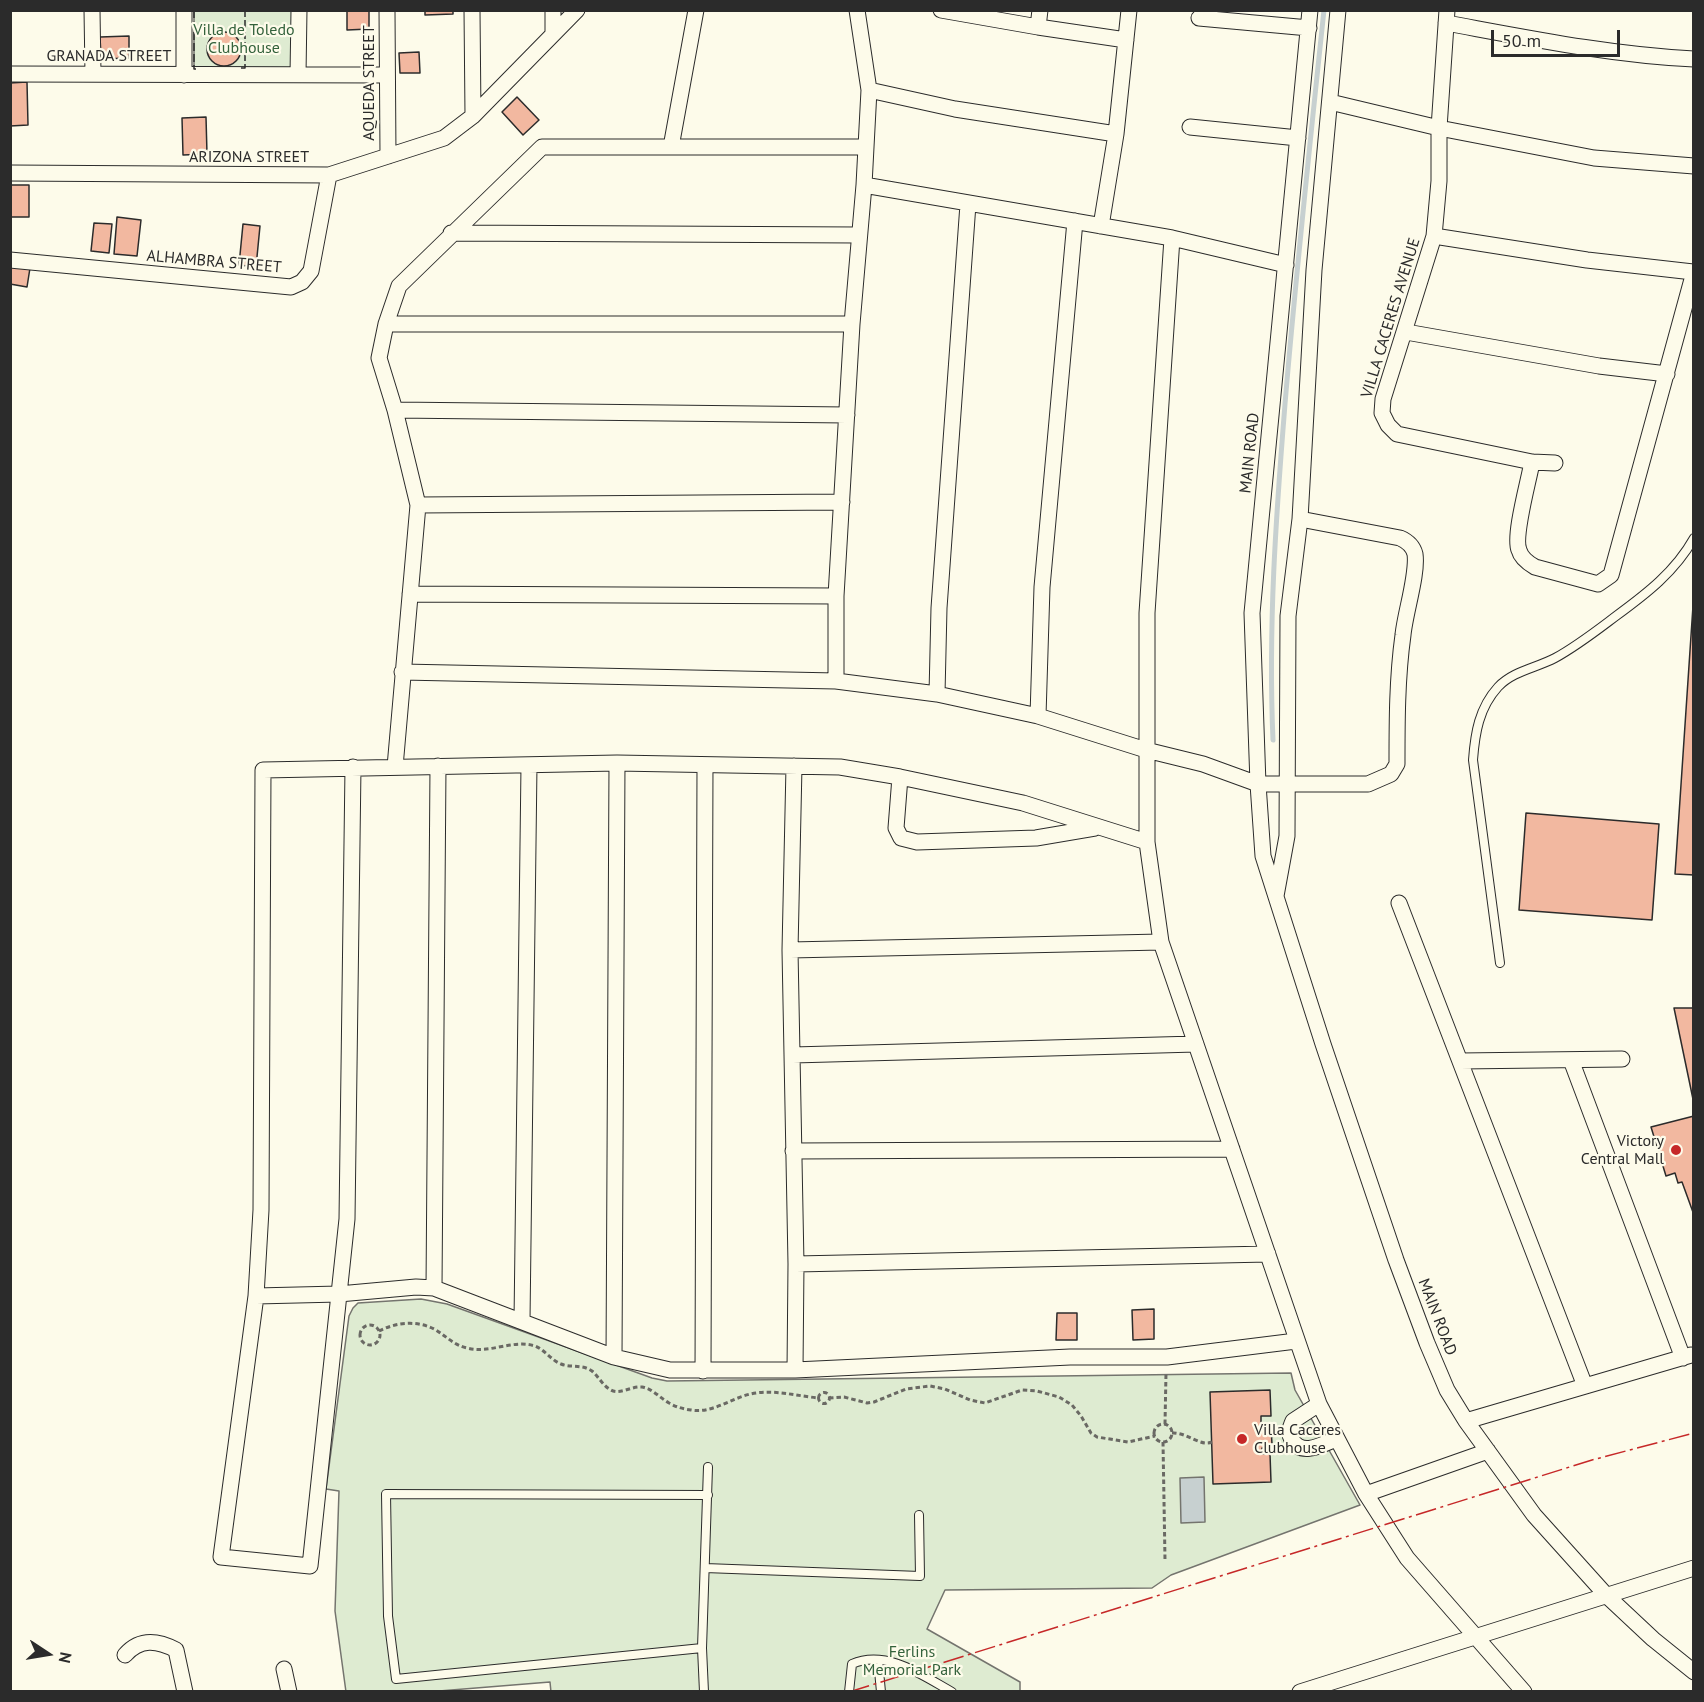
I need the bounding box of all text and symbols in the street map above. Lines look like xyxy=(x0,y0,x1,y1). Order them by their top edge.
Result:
scale bar xyxy=(1494,18,1623,56)
park label: Villa de Toledo Clubhouse xyxy=(193,20,295,58)
street label: AQUEDA STREET xyxy=(359,25,379,141)
text: 50 m xyxy=(1502,29,1541,52)
street label: GRANADA STREET xyxy=(46,46,172,66)
street label: ARIZONA STREET xyxy=(189,147,309,167)
street label: VILLA CACERES AVENUE xyxy=(1358,236,1424,400)
street label: ALHAMBRA STREET xyxy=(146,247,282,277)
street label: MAIN ROAD xyxy=(1236,412,1264,494)
place label: Victory Central Mall xyxy=(1581,1131,1664,1169)
marker: Victory Central Mall xyxy=(1669,1143,1683,1157)
street label: MAIN ROAD xyxy=(1414,1276,1460,1358)
place label: Villa Caceres Clubhouse xyxy=(1254,1420,1341,1458)
marker: Villa Caceres Clubhouse xyxy=(1235,1432,1249,1446)
north arrow xyxy=(18,1624,78,1684)
park label: Ferlins Memorial Park xyxy=(863,1642,961,1680)
text: N xyxy=(55,1651,76,1665)

